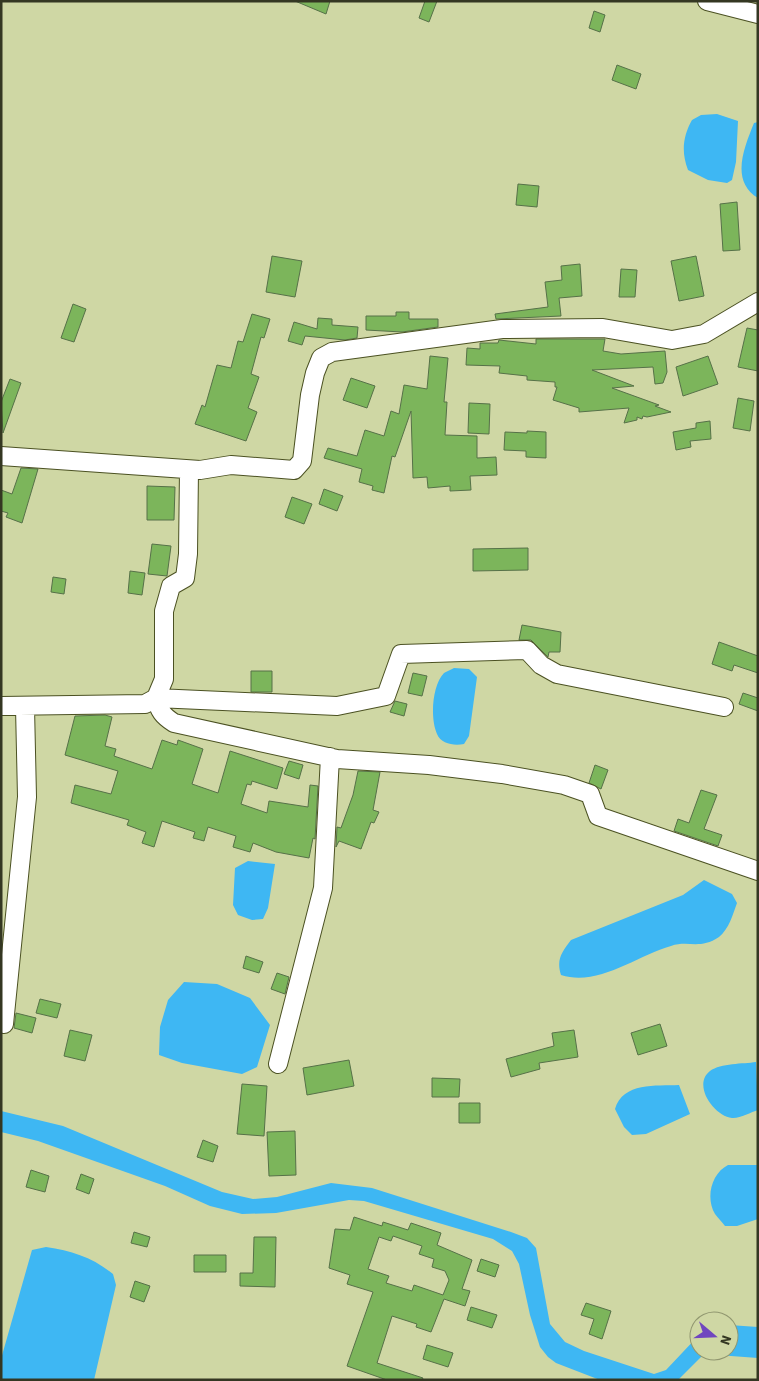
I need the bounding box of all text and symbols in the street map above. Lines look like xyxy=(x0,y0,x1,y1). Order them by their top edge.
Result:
north arrow xyxy=(689,1311,739,1361)
text: N xyxy=(714,1332,736,1348)

